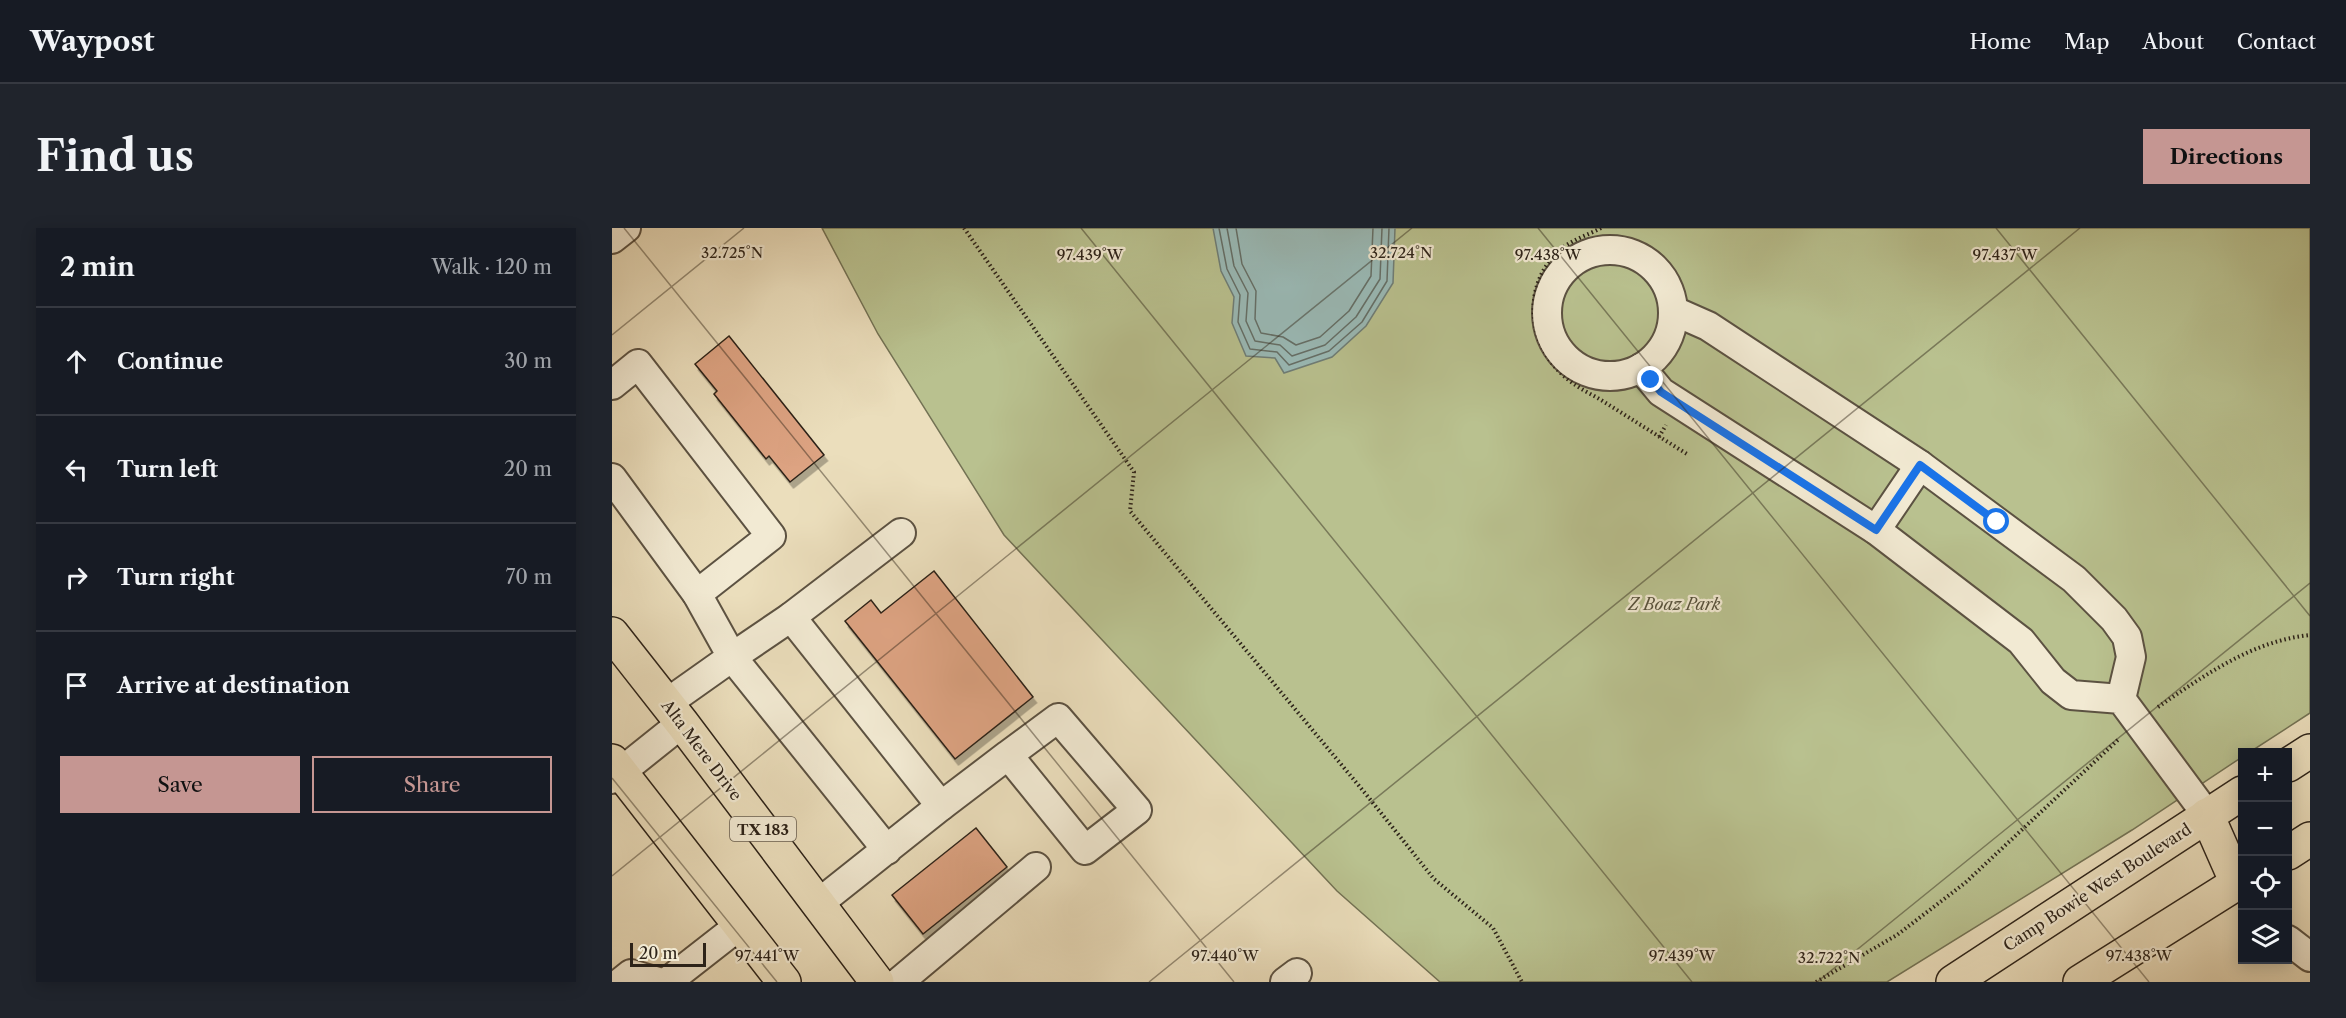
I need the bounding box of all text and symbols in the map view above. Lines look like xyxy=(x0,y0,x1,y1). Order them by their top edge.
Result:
text: Waypost xyxy=(30,24,154,58)
text: Home xyxy=(1970,29,2031,54)
text: Map xyxy=(2064,29,2109,54)
text: About xyxy=(2142,29,2204,54)
text: Contact xyxy=(2237,29,2316,54)
button: Directions xyxy=(2143,129,2310,184)
text: Find us xyxy=(36,130,194,182)
text: 32.725°N xyxy=(701,243,763,262)
text: 32.724°N xyxy=(1370,243,1432,262)
text: 97.439°W xyxy=(1057,245,1124,264)
text: 97.438°W xyxy=(1515,245,1582,264)
text: 97.437°W xyxy=(1972,245,2038,264)
text: 2 min xyxy=(60,251,135,283)
text: Walk · 120 m xyxy=(431,255,552,279)
icon: ahead xyxy=(60,345,93,378)
text: Continue xyxy=(117,348,223,375)
text: 30 m xyxy=(504,349,552,373)
route end xyxy=(1637,366,1663,392)
icon: left xyxy=(60,453,93,486)
text: Turn left xyxy=(117,456,218,483)
text: 20 m xyxy=(504,457,552,481)
route start xyxy=(1983,508,2009,534)
icon: right xyxy=(60,561,93,594)
text: Turn right xyxy=(117,564,235,591)
text: 70 m xyxy=(506,565,552,589)
park label: Z Boaz Park xyxy=(1627,594,1721,614)
icon: arrive xyxy=(60,669,93,702)
text: Arrive at destination xyxy=(117,672,350,699)
street label: Alta Mere Drive xyxy=(657,695,746,804)
map controls xyxy=(2238,748,2292,964)
button: + xyxy=(2238,748,2292,802)
button: Save xyxy=(60,756,300,813)
button: Share xyxy=(312,756,552,813)
button: − xyxy=(2238,802,2292,856)
road number: TX 183 xyxy=(730,817,796,841)
street label: Camp Bowie West Boulevard xyxy=(1999,819,2195,955)
button: locate xyxy=(2238,856,2292,910)
button: layers xyxy=(2238,910,2292,964)
scale bar xyxy=(630,940,706,968)
text: 20 m xyxy=(639,943,678,963)
text: 97.441°W xyxy=(735,946,800,965)
text: 97.440°W xyxy=(1191,946,1259,965)
text: 97.439°W xyxy=(1649,946,1716,965)
text: 97.438°W xyxy=(2106,946,2173,965)
text: 32.722°N xyxy=(1798,948,1860,967)

